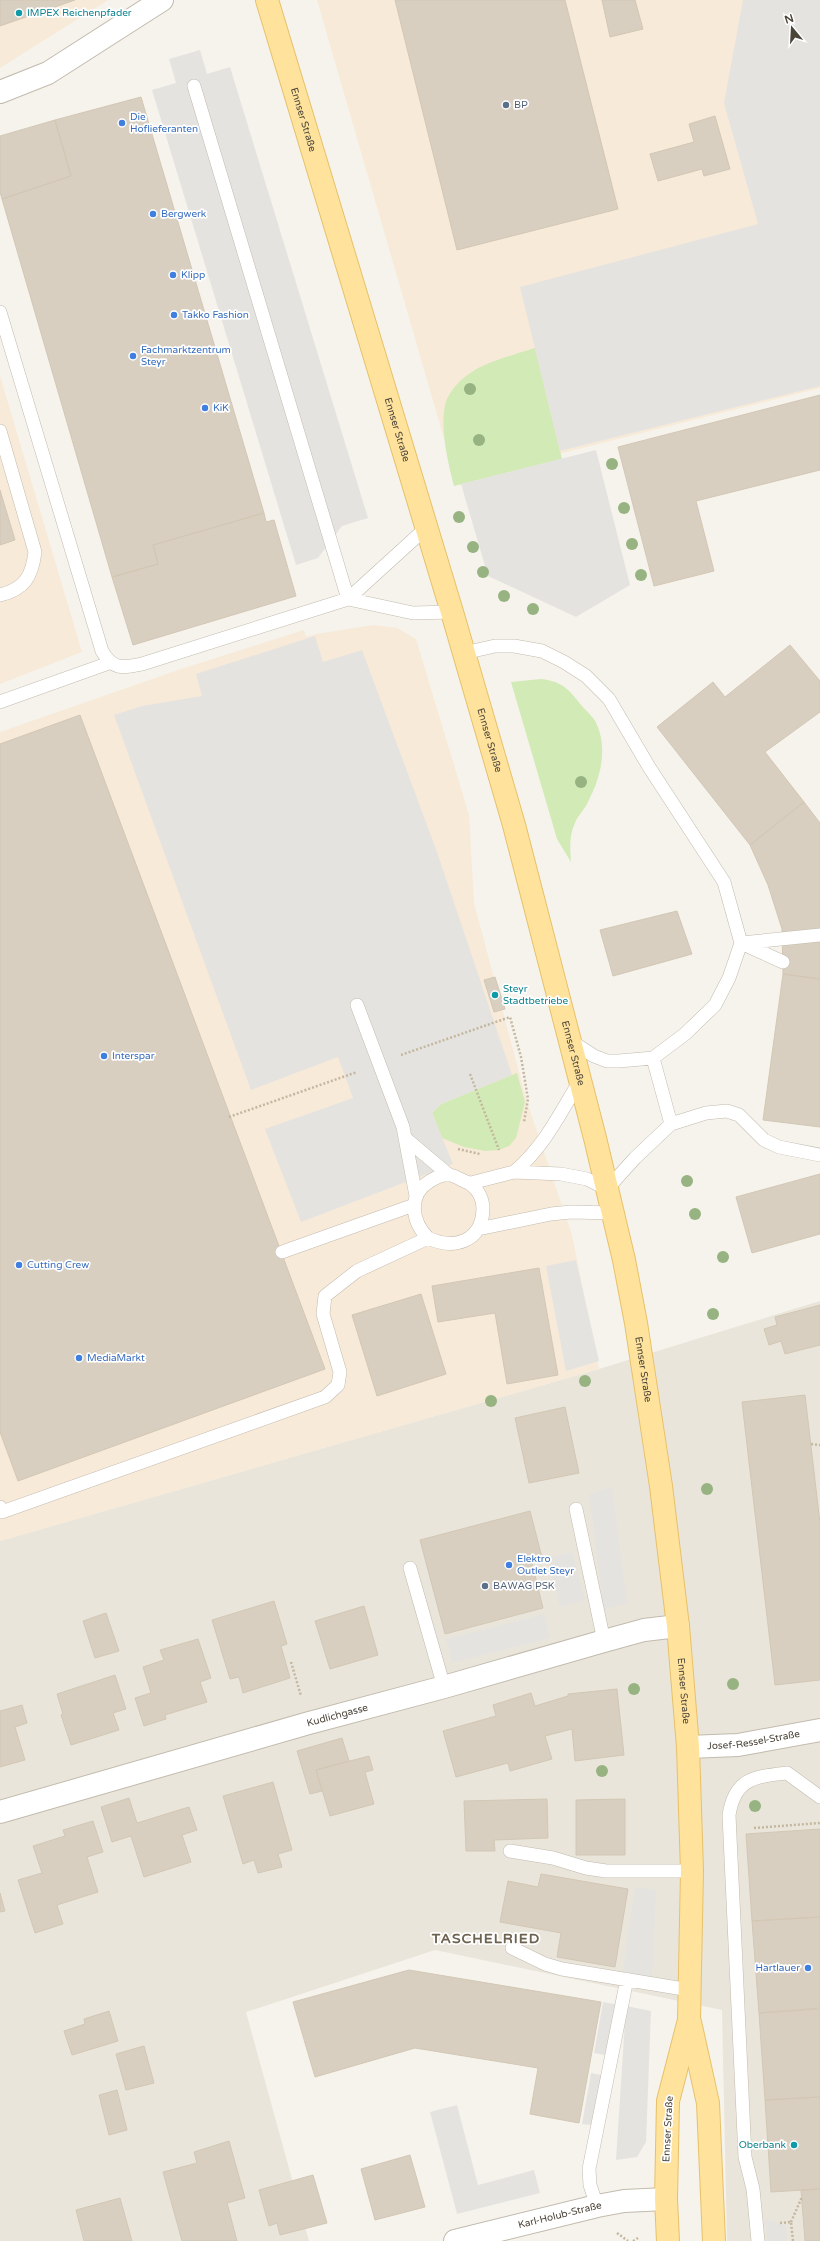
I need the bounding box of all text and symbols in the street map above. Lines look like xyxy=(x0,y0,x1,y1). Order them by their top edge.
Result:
place label: IMPEX Reichenpfader xyxy=(27,7,132,19)
marker: IMPEX Reichenpfader xyxy=(14,8,24,18)
north arrow xyxy=(772,8,812,48)
text: N xyxy=(783,11,795,27)
street label: Ennser Straße xyxy=(288,86,319,154)
place label: BP xyxy=(514,99,528,111)
marker: BP xyxy=(501,100,511,110)
place label: Die Hoflieferanten xyxy=(130,111,198,135)
marker: Die Hoflieferanten xyxy=(117,118,127,128)
place label: Bergwerk xyxy=(161,208,207,220)
marker: Bergwerk xyxy=(148,209,158,219)
place label: Klipp xyxy=(181,269,205,281)
marker: Klipp xyxy=(168,270,178,280)
place label: Takko Fashion xyxy=(182,309,249,321)
marker: Takko Fashion xyxy=(169,310,179,320)
place label: Fachmarktzentrum Steyr xyxy=(141,344,231,368)
marker: Fachmarktzentrum Steyr xyxy=(128,351,138,361)
street label: Ennser Straße xyxy=(382,396,412,464)
place label: KiK xyxy=(213,402,229,414)
marker: KiK xyxy=(200,403,210,413)
street label: Ennser Straße xyxy=(474,707,504,774)
place label: Steyr Stadtbetriebe xyxy=(503,983,569,1007)
marker: Steyr Stadtbetriebe xyxy=(490,990,500,1000)
street label: Ennser Straße xyxy=(559,1020,587,1087)
place label: Interspar xyxy=(112,1050,155,1062)
marker: Interspar xyxy=(99,1051,109,1061)
place label: Cutting Crew xyxy=(27,1259,89,1271)
marker: Cutting Crew xyxy=(14,1260,24,1270)
street label: Ennser Straße xyxy=(632,1336,654,1404)
place label: MediaMarkt xyxy=(87,1352,145,1364)
marker: MediaMarkt xyxy=(74,1353,84,1363)
place label: Elektro Outlet Steyr xyxy=(517,1553,574,1577)
marker: Elektro Outlet Steyr xyxy=(504,1560,514,1570)
place label: BAWAG PSK xyxy=(493,1580,555,1592)
marker: BAWAG PSK xyxy=(480,1581,490,1591)
street label: Ennser Straße xyxy=(675,1657,692,1725)
street label: Kudlichgasse xyxy=(306,1701,370,1729)
street label: Josef-Ressel-Straße xyxy=(707,1728,801,1752)
district label: TASCHELRIED xyxy=(431,1930,540,1947)
place label: Hartlauer xyxy=(756,1962,800,1974)
marker: Hartlauer xyxy=(803,1963,813,1973)
street label: Ennser Straße xyxy=(660,2095,676,2162)
place label: Oberbank xyxy=(739,2139,787,2151)
marker: Oberbank xyxy=(789,2140,799,2150)
street label: Karl-Holub-Straße xyxy=(517,2199,603,2231)

